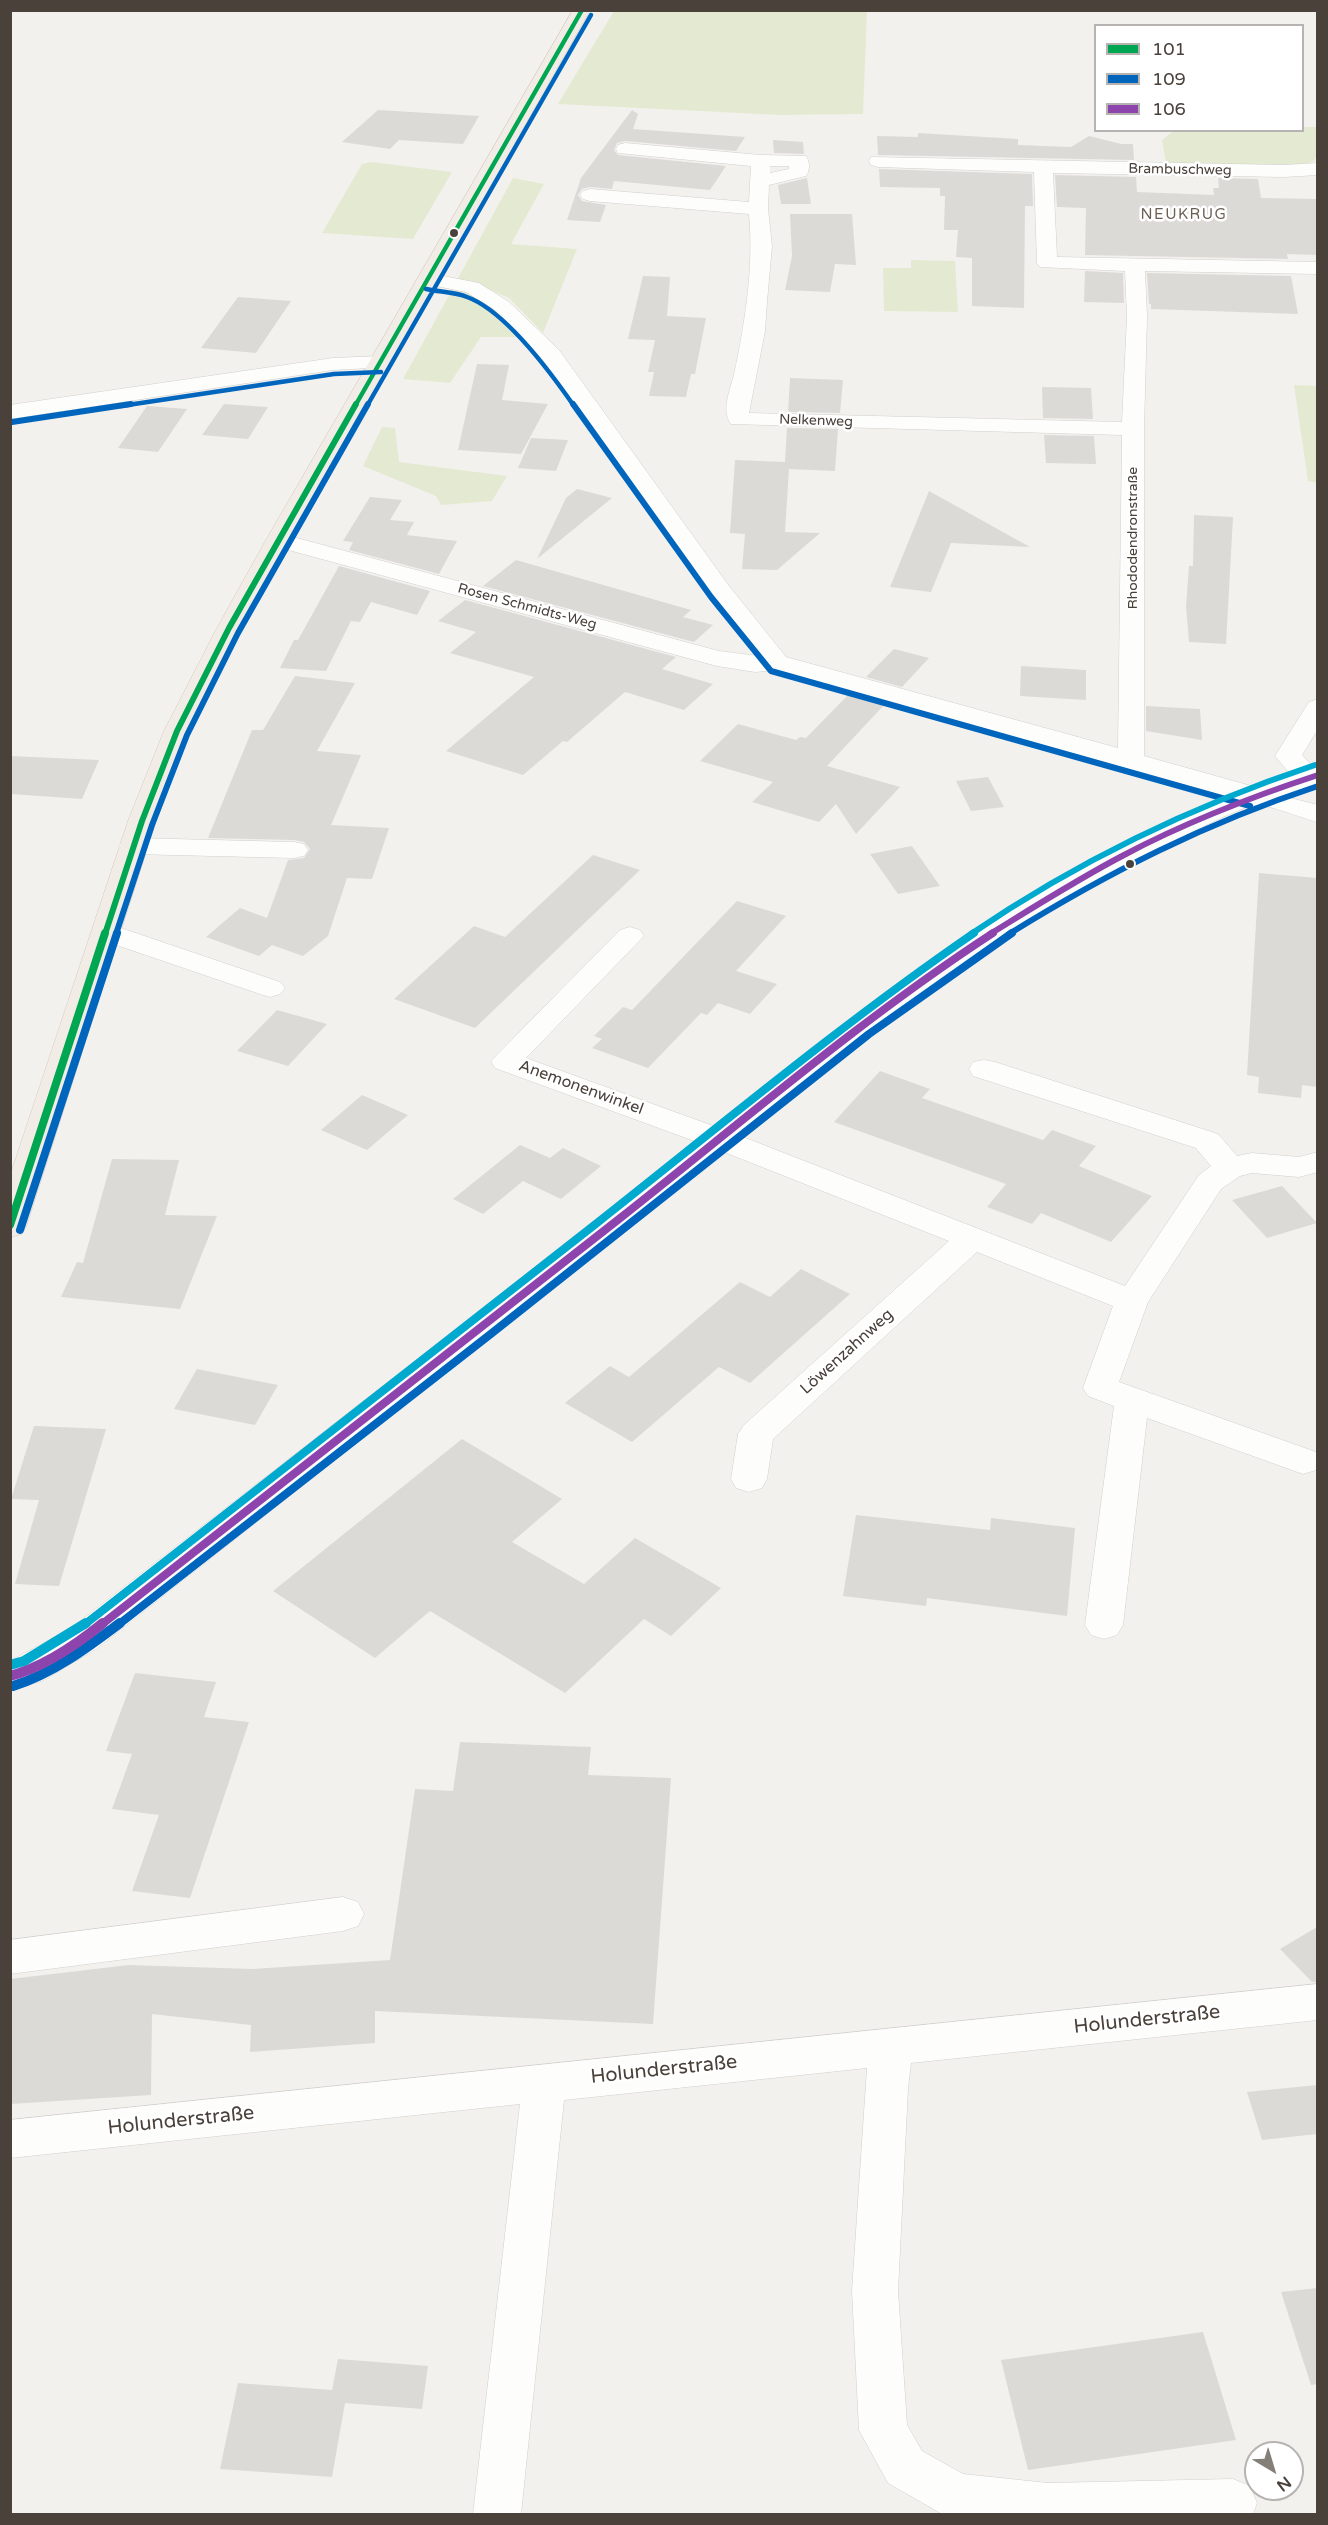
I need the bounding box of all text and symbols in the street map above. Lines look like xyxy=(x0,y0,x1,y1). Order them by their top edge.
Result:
legend xyxy=(1094,24,1304,132)
text: 101 xyxy=(1152,38,1186,60)
text: 109 xyxy=(1152,68,1186,90)
text: 106 xyxy=(1152,98,1186,120)
street label: Brambuschweg xyxy=(1128,161,1232,179)
district label: NEUKRUG xyxy=(1141,206,1227,224)
unlabelled marker xyxy=(448,227,460,239)
street label: Nelkenweg xyxy=(779,411,853,431)
street label: Rhododendronstraße xyxy=(1125,467,1141,609)
street label: Rosen Schmidts-Weg xyxy=(456,580,598,634)
unlabelled marker xyxy=(1124,858,1136,870)
street label: Anemonenwinkel xyxy=(516,1056,646,1120)
street label: Löwenzahnweg xyxy=(797,1305,897,1399)
street label: Holunderstraße xyxy=(1072,2000,1222,2040)
street label: Holunderstraße xyxy=(589,2050,739,2090)
street label: Holunderstraße xyxy=(106,2101,256,2141)
north arrow xyxy=(1244,2441,1304,2501)
text: N xyxy=(1273,2472,1295,2495)

